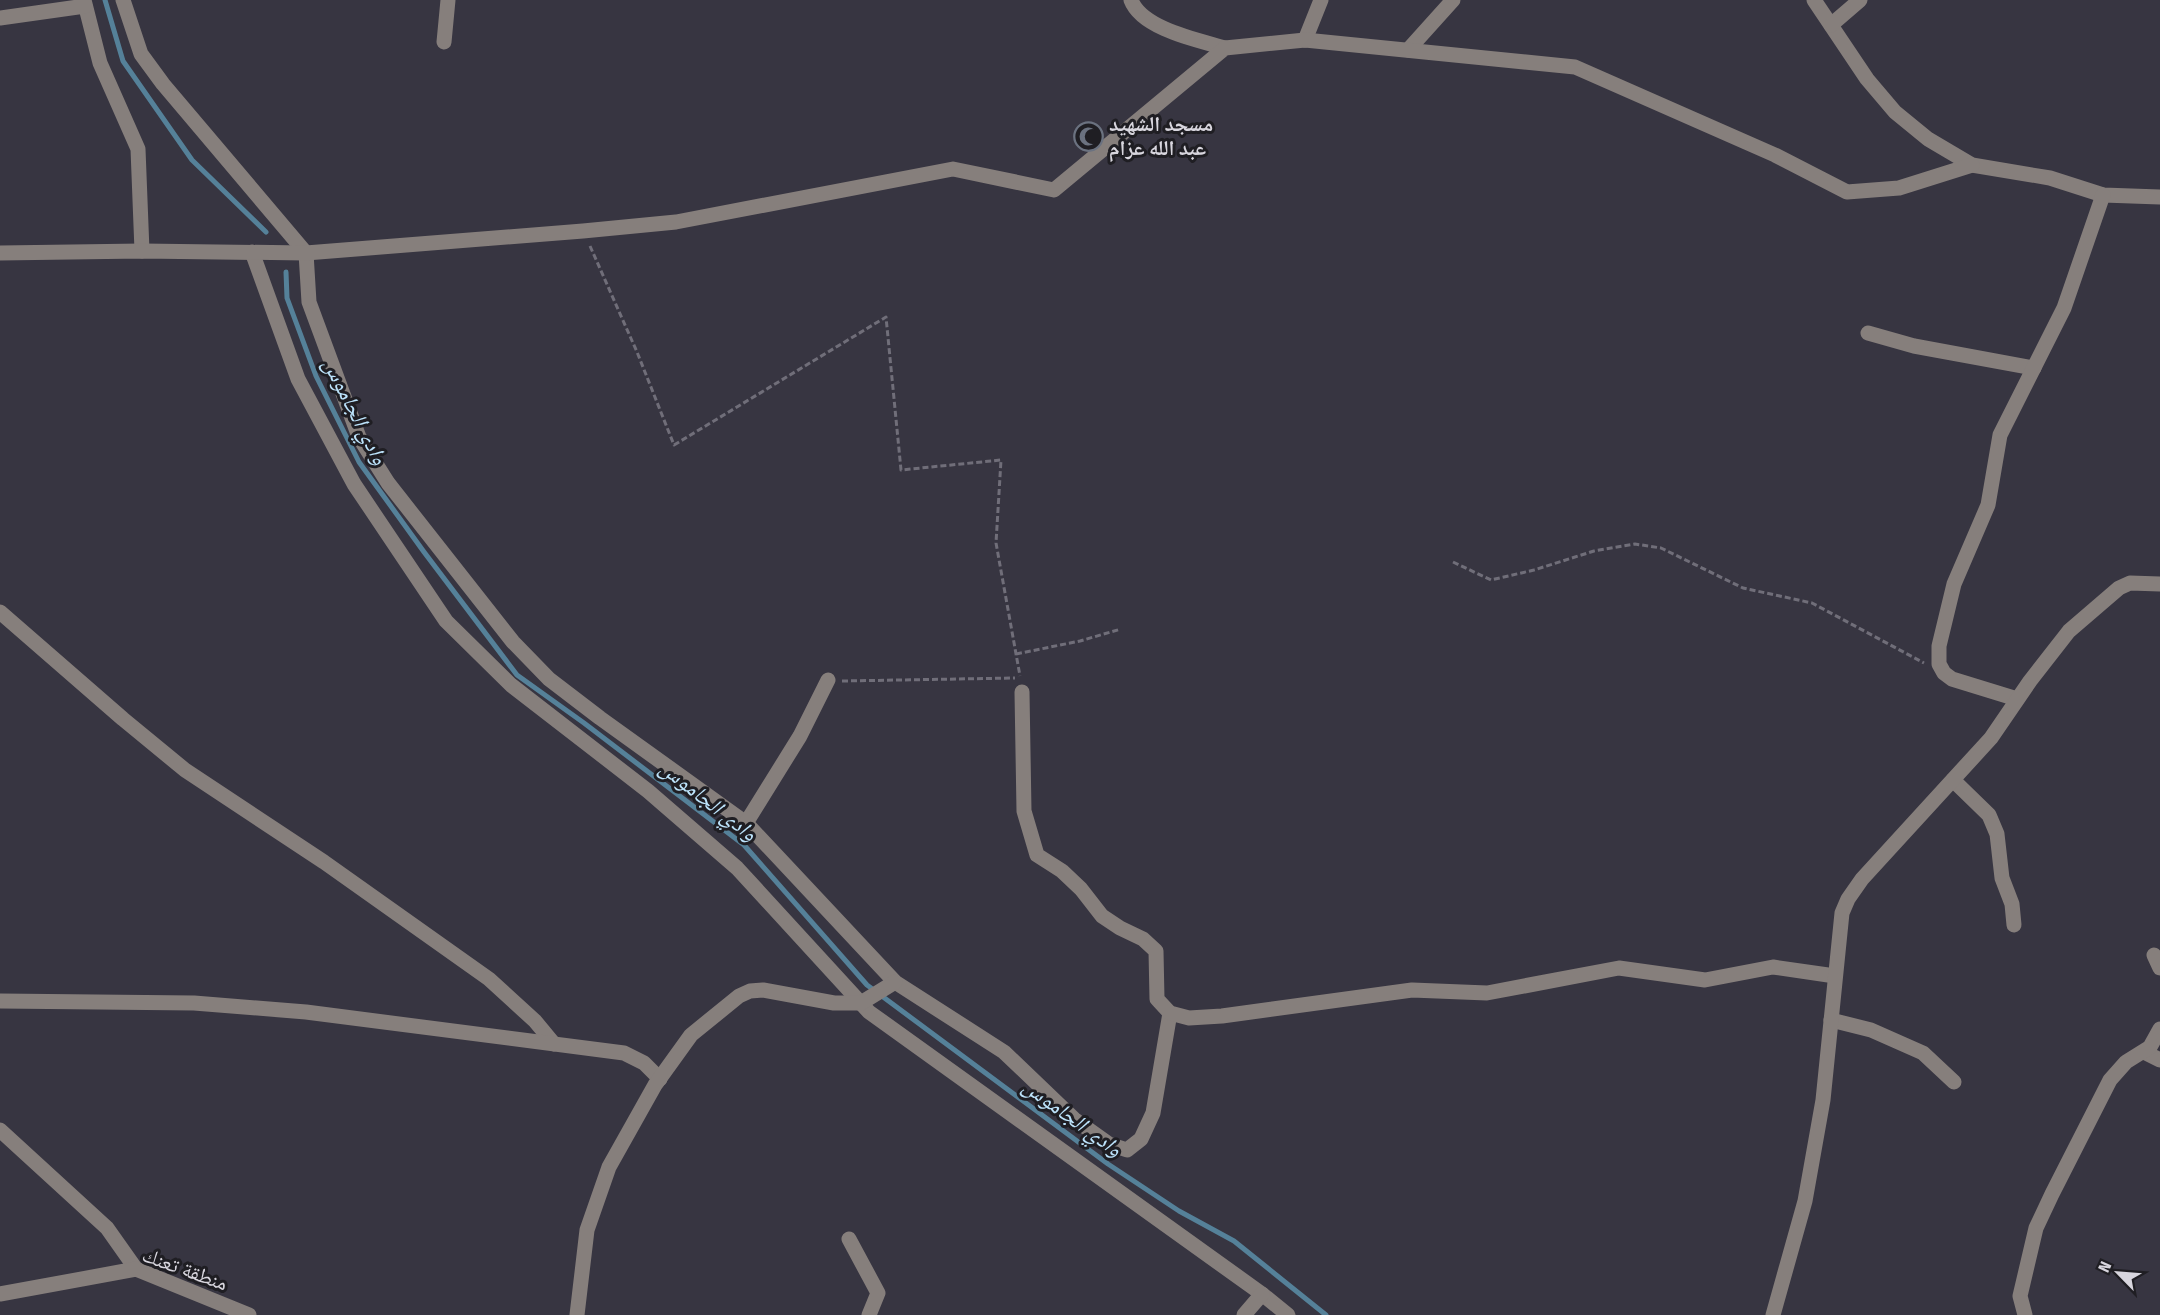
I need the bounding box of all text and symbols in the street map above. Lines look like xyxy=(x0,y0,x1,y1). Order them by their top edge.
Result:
place label: مسجد الشهيد عبد الله عزام xyxy=(1109,111,1213,162)
mosque icon: مسجد الشهيد عبد الله عزام xyxy=(1072,120,1104,152)
water label: وادي الجاموس xyxy=(314,353,394,471)
water label: وادي الجاموس xyxy=(652,754,763,850)
water label: وادي الجاموس xyxy=(1016,1072,1128,1165)
street label: منطقة تعنك xyxy=(139,1242,231,1296)
north arrow xyxy=(2088,1243,2148,1303)
text: N xyxy=(2094,1259,2115,1275)

